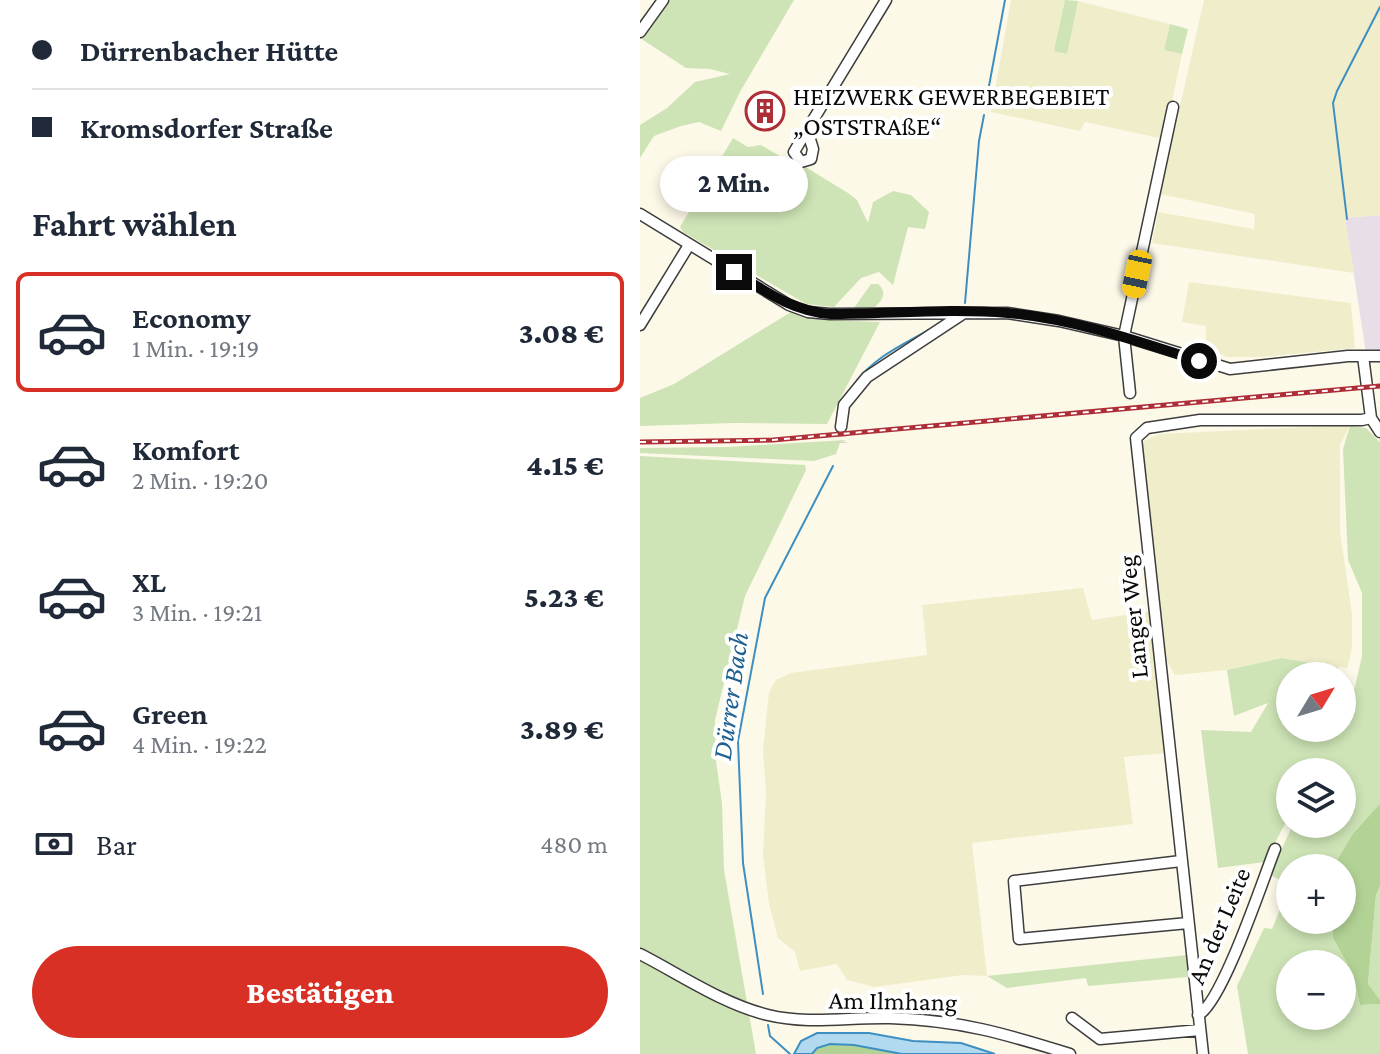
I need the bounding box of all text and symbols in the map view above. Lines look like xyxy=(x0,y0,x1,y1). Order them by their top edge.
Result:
text: Dürrenbacher Hütte xyxy=(80,34,338,67)
place label: HEIZWERK GEWERBEGEBIET „OSTSTRAßE“ xyxy=(793,82,1109,141)
building icon: HEIZWERK GEWERBEGEBIET „OSTSTRAßE“ xyxy=(744,90,786,132)
text: Kromsdorfer Straße xyxy=(80,111,333,144)
callout: 2 Min. xyxy=(660,156,808,212)
text: 2 Min. xyxy=(698,169,770,198)
text: Fahrt wählen xyxy=(32,204,237,244)
car xyxy=(1120,248,1154,300)
route end xyxy=(716,254,752,290)
icon: car xyxy=(36,296,108,368)
text: Economy xyxy=(132,301,251,334)
text: 3.08 € xyxy=(519,316,604,349)
text: 1 Min. · 19:19 xyxy=(132,334,259,363)
route start xyxy=(1181,343,1217,379)
icon: car xyxy=(36,428,108,500)
text: Komfort xyxy=(132,433,240,466)
text: 4.15 € xyxy=(526,448,604,481)
text: 2 Min. · 19:20 xyxy=(132,466,268,495)
street label: Langer Weg xyxy=(1112,554,1154,680)
icon: car xyxy=(36,560,108,632)
text: XL xyxy=(132,565,166,598)
text: 5.23 € xyxy=(524,580,604,613)
text: 3 Min. · 19:21 xyxy=(132,598,262,627)
water label: Dürrer Bach xyxy=(706,630,754,762)
north arrow xyxy=(1276,662,1356,742)
map controls xyxy=(1276,662,1356,1030)
icon: car xyxy=(36,692,108,764)
text: Green xyxy=(132,697,208,730)
text: 3.89 € xyxy=(520,712,604,745)
text: 4 Min. · 19:22 xyxy=(132,730,267,759)
button: layers xyxy=(1276,758,1356,838)
icon: cash xyxy=(32,822,76,866)
text: Bar xyxy=(96,828,137,861)
text: 480 m xyxy=(540,830,608,859)
button: + xyxy=(1276,854,1356,934)
street label: An der Leite xyxy=(1181,863,1257,989)
button: Bestätigen xyxy=(32,946,608,1038)
button: − xyxy=(1276,950,1356,1030)
street label: Am Ilmhang xyxy=(828,985,958,1017)

